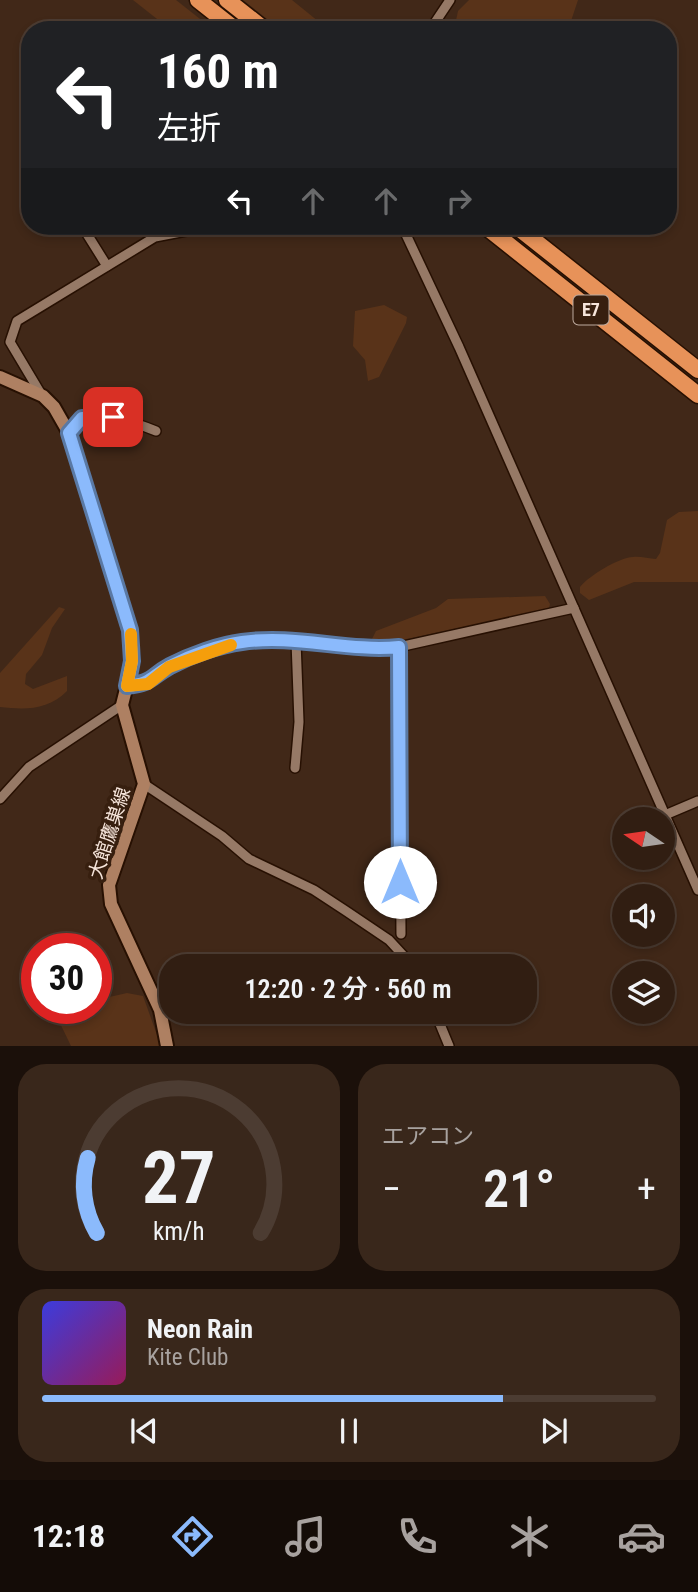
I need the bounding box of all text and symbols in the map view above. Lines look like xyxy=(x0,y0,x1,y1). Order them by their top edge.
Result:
text: 160 m xyxy=(157,43,279,100)
icon: left xyxy=(42,49,133,140)
text: 左折 xyxy=(157,109,221,147)
icon: left xyxy=(221,182,259,220)
icon: ahead xyxy=(294,182,332,220)
icon: ahead xyxy=(367,182,405,220)
icon: right xyxy=(440,182,478,220)
road number: E7 xyxy=(574,296,608,324)
pin xyxy=(83,387,143,447)
icon: arrive xyxy=(94,398,132,436)
street label: 大館鷹巣線 xyxy=(84,784,135,882)
north arrow xyxy=(612,807,676,870)
map controls xyxy=(612,807,675,1024)
position arrow xyxy=(363,845,437,919)
button: sound xyxy=(612,884,675,947)
speed limit sign: 30 xyxy=(21,933,112,1024)
button: layers xyxy=(612,961,675,1024)
text: 12:20 · 2 分 · 560 m xyxy=(244,974,452,1004)
text: エアコン xyxy=(382,1123,474,1150)
text: 27 xyxy=(142,1136,216,1222)
text: 21° xyxy=(483,1159,555,1220)
text: − xyxy=(382,1167,401,1211)
text: + xyxy=(637,1167,656,1211)
text: km/h xyxy=(153,1217,205,1246)
text: Neon Rain xyxy=(147,1314,253,1344)
text: Kite Club xyxy=(147,1344,228,1371)
icon: previous xyxy=(125,1412,163,1450)
icon: pause xyxy=(330,1412,368,1450)
icon: next xyxy=(535,1412,573,1450)
icon: directions xyxy=(168,1512,217,1561)
icon: music xyxy=(281,1512,330,1561)
icon: phone xyxy=(393,1512,442,1561)
icon: climate xyxy=(505,1512,554,1561)
icon: car xyxy=(617,1512,666,1561)
text: 12:18 xyxy=(32,1517,105,1555)

